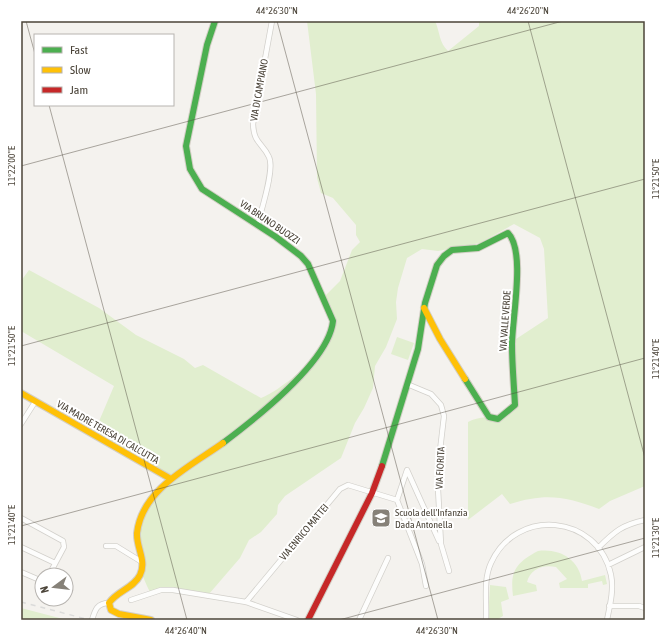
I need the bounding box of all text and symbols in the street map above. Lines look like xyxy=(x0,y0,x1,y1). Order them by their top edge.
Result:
text: 44°26'30"N xyxy=(256,5,298,16)
text: 44°26'20"N xyxy=(507,5,549,16)
legend xyxy=(34,34,174,106)
text: Fast xyxy=(70,43,88,57)
street label: VIA DI CAMPIANO xyxy=(248,58,270,122)
text: Slow xyxy=(70,63,91,77)
text: Jam xyxy=(70,83,88,97)
text: 11°22'00"E xyxy=(6,145,17,186)
text: 11°21'50"E xyxy=(650,158,661,199)
street label: VIA BRUNO BUOZZI xyxy=(238,198,302,246)
street label: VIA VALLE VERDE xyxy=(497,290,513,352)
text: 11°21'50"E xyxy=(6,325,17,366)
text: 11°21'40"E xyxy=(650,338,661,379)
street label: VIA MADRE TERESA DI CALCUTTA xyxy=(55,398,161,466)
street label: VIA FIORITA xyxy=(433,446,447,490)
street label: VIA ENRICO MATTEI xyxy=(277,502,331,562)
text: 11°21'40"E xyxy=(6,504,17,545)
school or university icon: Scuola dell'Infanzia Dada Antonella xyxy=(370,507,392,529)
place label: Scuola dell'Infanzia Dada Antonella xyxy=(395,507,468,530)
text: 11°21'30"E xyxy=(650,517,661,558)
north arrow xyxy=(34,567,74,607)
text: N xyxy=(38,585,51,594)
text: 44°26'40"N xyxy=(165,625,207,636)
text: 44°26'30"N xyxy=(416,625,458,636)

